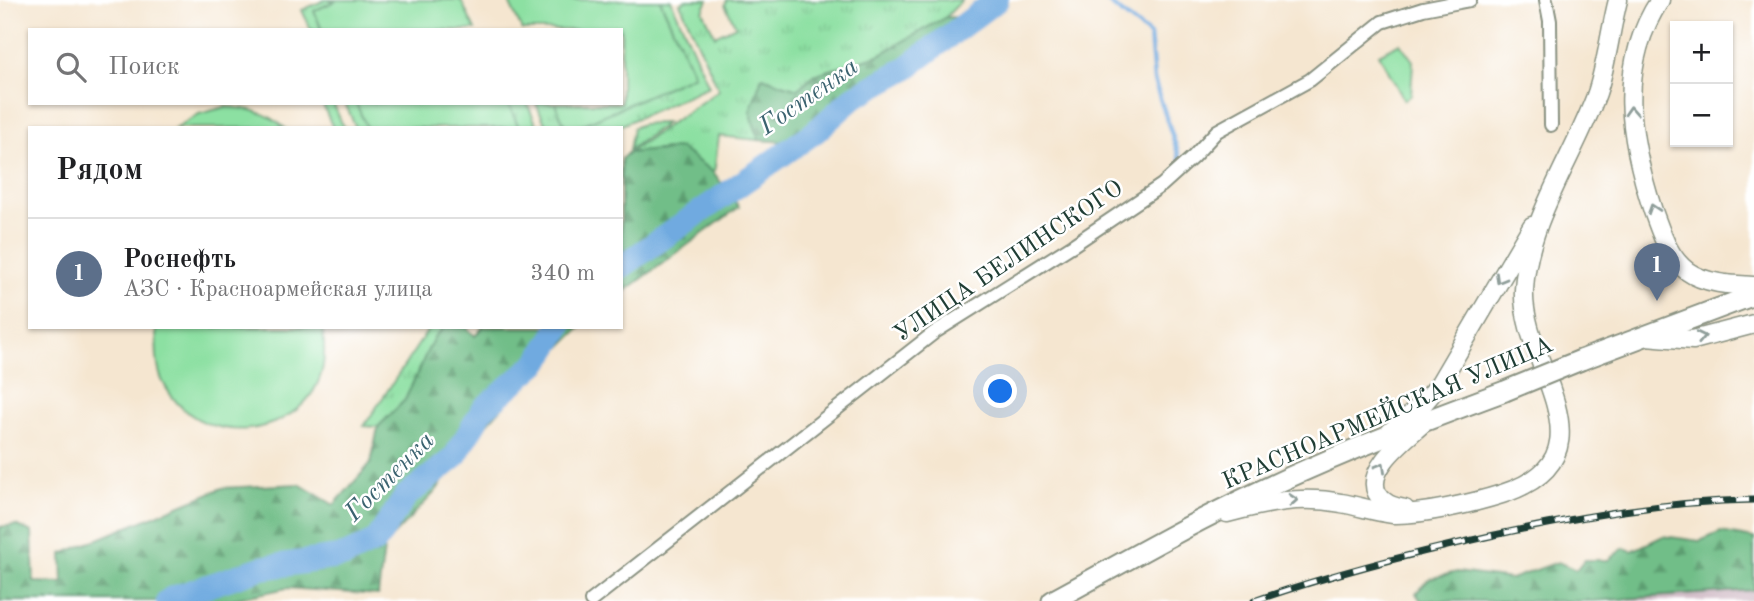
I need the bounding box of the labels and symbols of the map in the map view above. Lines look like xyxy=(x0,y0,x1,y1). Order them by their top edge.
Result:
water label: Гостенка xyxy=(754,53,863,141)
one-way arrow xyxy=(1623,106,1638,117)
street label: УЛИЦА БЕЛИНСКОГО xyxy=(890,177,1128,347)
one-way arrow xyxy=(1647,203,1661,215)
pin: 1 xyxy=(1634,243,1680,301)
one-way arrow xyxy=(1496,271,1509,284)
street label: КРАСНОАРМЕЙСКАЯ УЛИЦА xyxy=(1217,329,1557,495)
one-way arrow xyxy=(1695,331,1707,346)
your location xyxy=(983,374,1017,408)
water label: Гостенка xyxy=(340,427,440,527)
one-way arrow xyxy=(1373,462,1387,475)
one-way arrow xyxy=(1288,492,1299,507)

